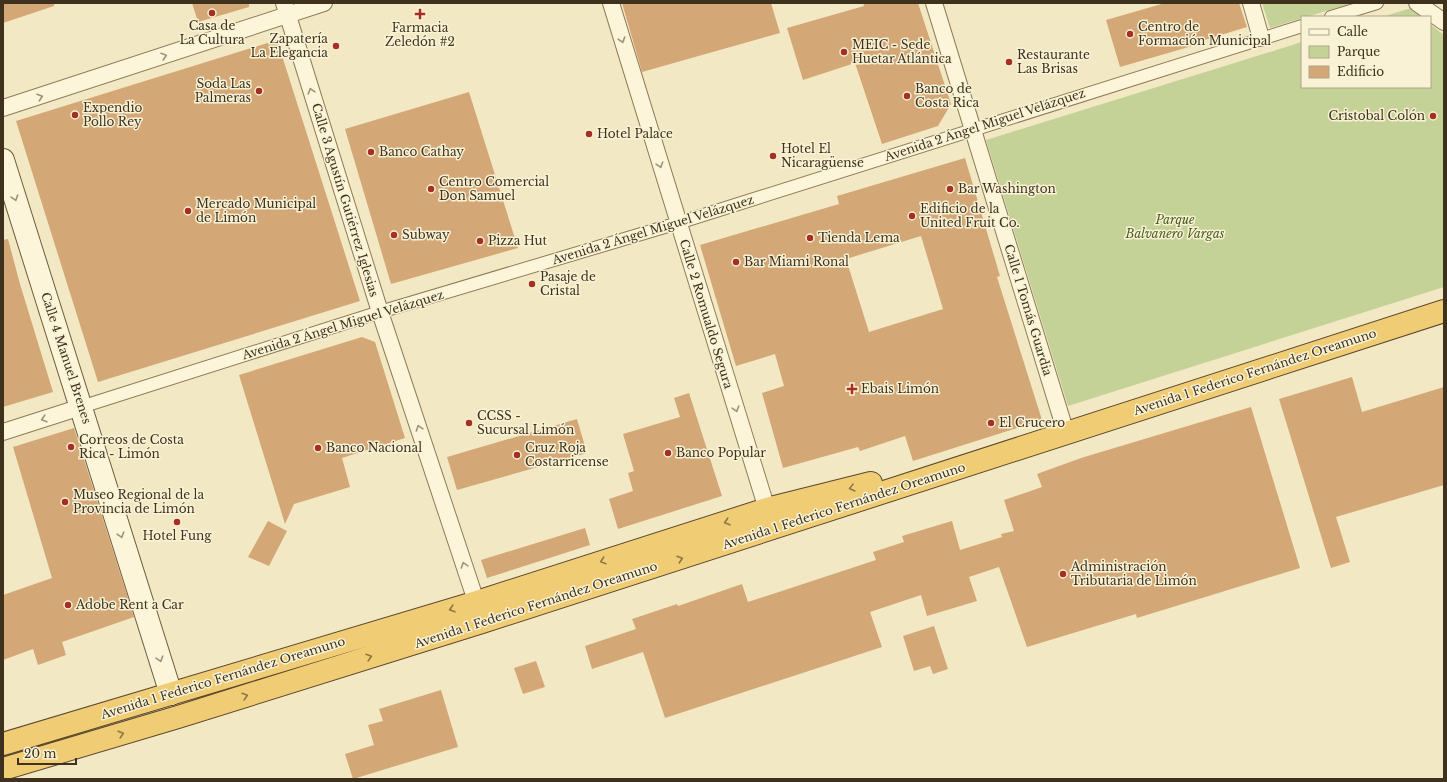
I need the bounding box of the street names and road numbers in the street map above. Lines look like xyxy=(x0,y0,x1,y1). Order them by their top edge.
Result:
street label: Avenida 2 Ángel Miguel Velázquez xyxy=(881,84,1087,164)
street label: Calle 3 Agustín Gutiérrez Iglesias xyxy=(309,101,382,298)
street label: Avenida 2 Ángel Miguel Velázquez xyxy=(549,191,756,268)
street label: Calle 2 Romualdo Segura xyxy=(677,237,736,391)
street label: Calle 1 Tomás Guardia xyxy=(1001,242,1056,378)
street label: Avenida 2 Ángel Miguel Velázquez xyxy=(239,286,446,363)
street label: Calle 4 Manuel Brenes xyxy=(38,290,95,425)
street label: Avenida 1 Federico Fernández Oreamuno xyxy=(1131,325,1378,418)
street label: Avenida 1 Federico Fernández Oreamuno xyxy=(720,459,967,552)
street label: Avenida 1 Federico Fernández Oreamuno xyxy=(412,558,659,651)
street label: Avenida 1 Federico Fernández Oreamuno xyxy=(98,633,347,722)

